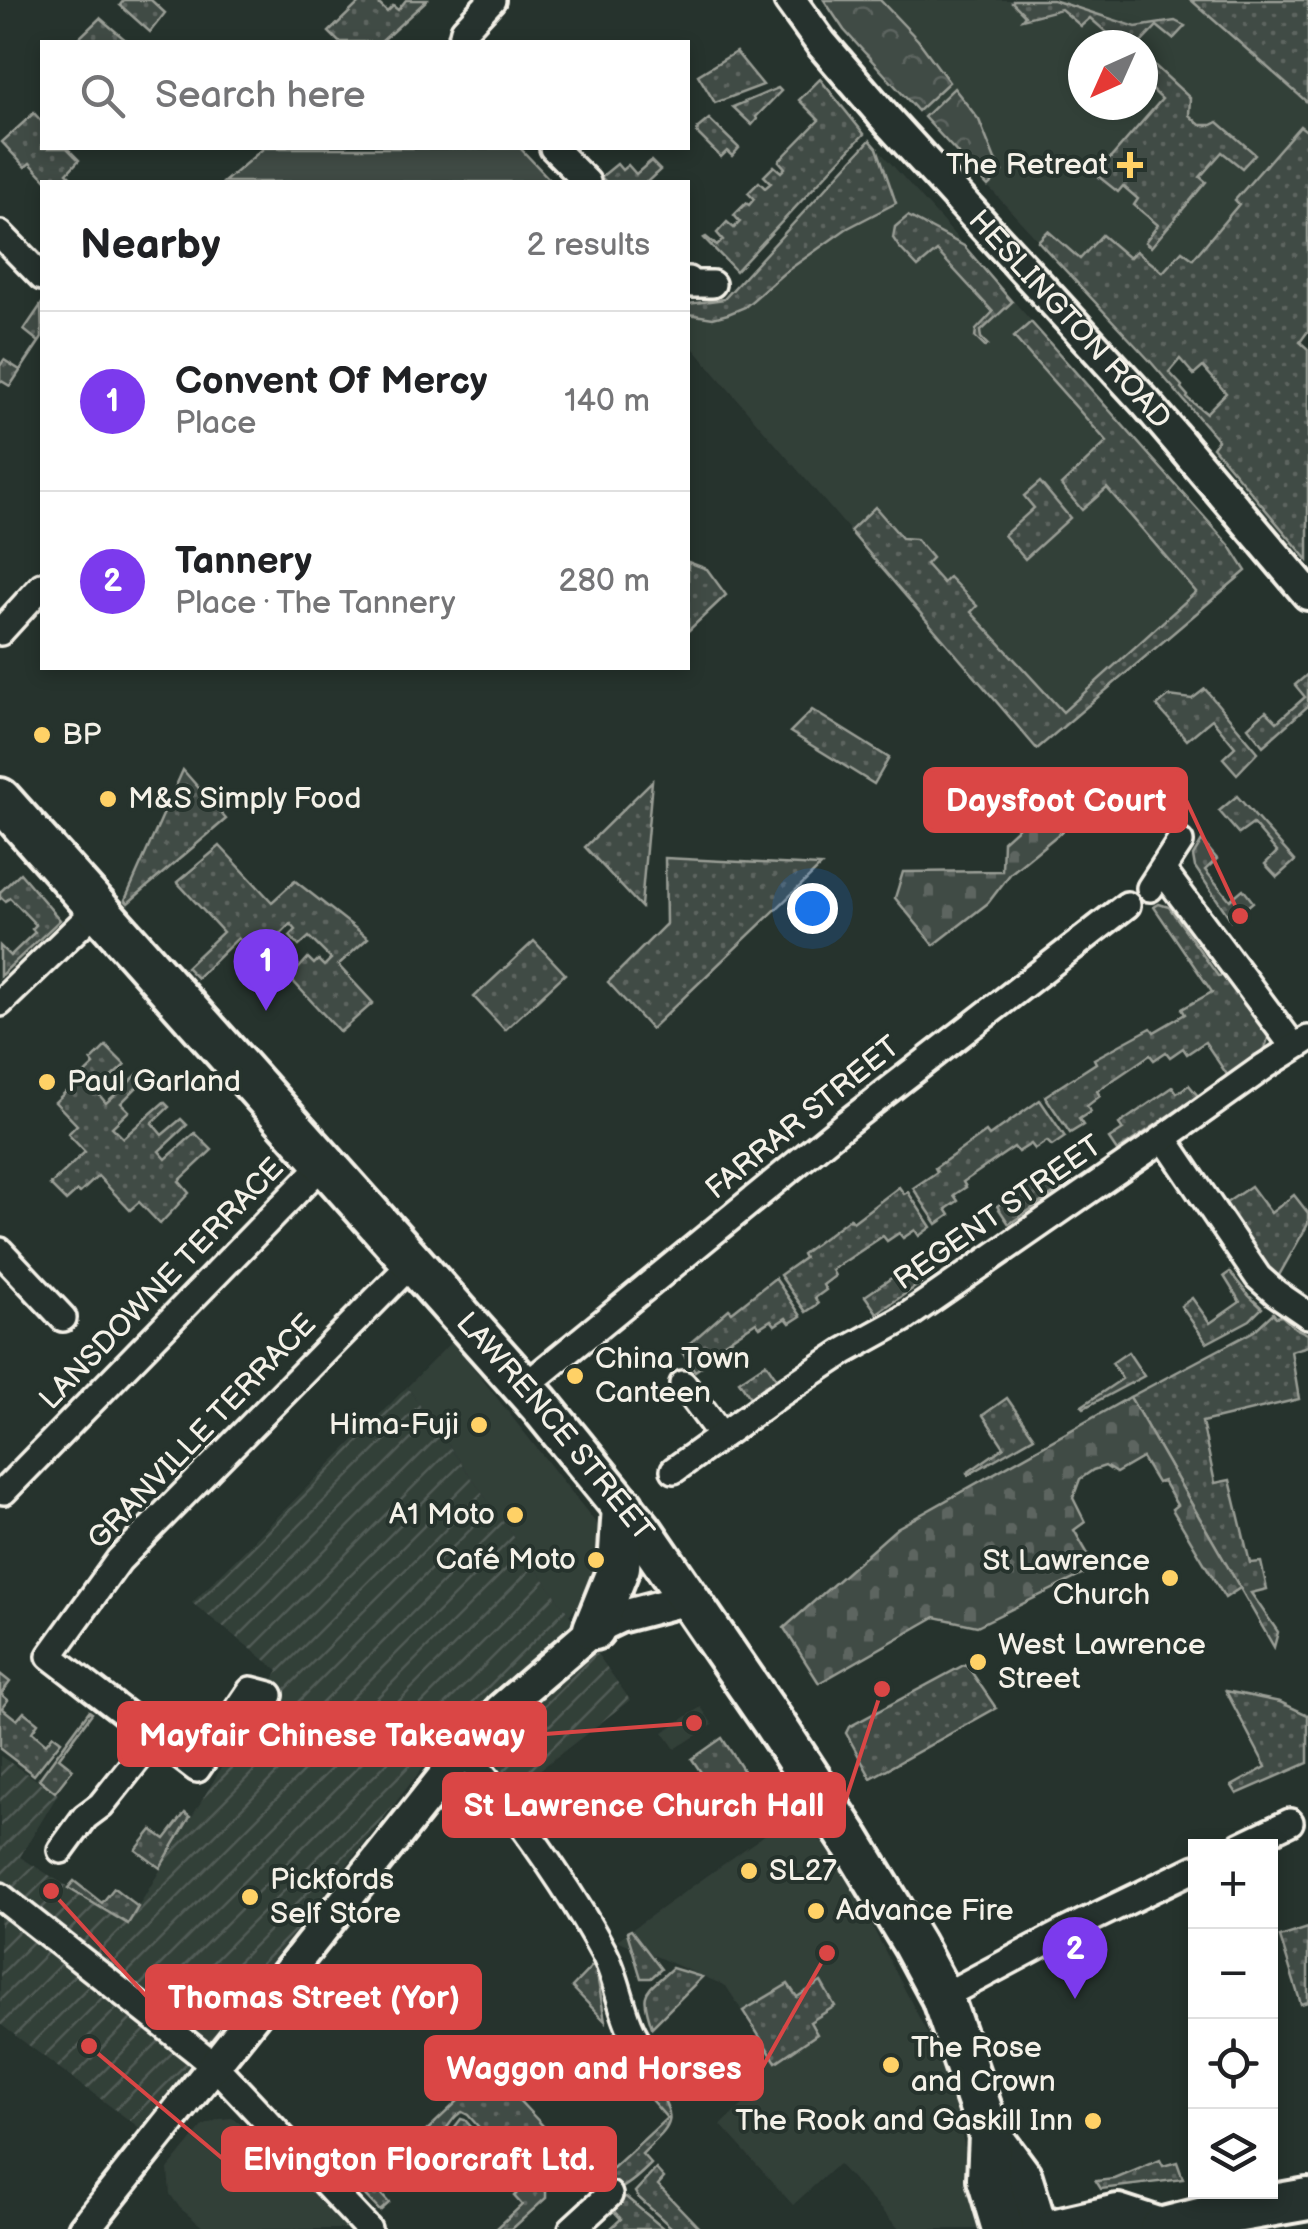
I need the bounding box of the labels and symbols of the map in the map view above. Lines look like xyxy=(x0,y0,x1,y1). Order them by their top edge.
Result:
north arrow xyxy=(1068,30,1158,120)
place label: The Retreat xyxy=(946,147,1108,183)
marker: The Retreat xyxy=(1117,152,1143,178)
street label: HESLINGTON ROAD xyxy=(961,203,1178,437)
place label: BP xyxy=(62,717,102,753)
marker: BP xyxy=(31,724,53,746)
callout: Daysfoot Court xyxy=(925,769,1186,831)
place label: M&S Simply Food xyxy=(128,781,361,817)
text: Daysfoot Court xyxy=(946,782,1167,821)
marker: M&S Simply Food xyxy=(97,788,119,810)
your location xyxy=(787,883,838,934)
pin: 1 xyxy=(234,928,298,1011)
street label: FARRAR STREET xyxy=(699,1029,907,1207)
place label: Paul Garland xyxy=(67,1064,241,1100)
marker: Paul Garland xyxy=(36,1071,58,1093)
street label: REGENT STREET xyxy=(887,1128,1109,1298)
street label: LANSDOWNE TERRACE xyxy=(32,1151,292,1417)
street label: LAWRENCE STREET xyxy=(448,1305,661,1549)
street label: GRANVILLE TERRACE xyxy=(80,1307,324,1557)
place label: China Town Canteen xyxy=(595,1341,750,1411)
marker: China Town Canteen xyxy=(564,1365,586,1387)
place label: Hima-Fuji xyxy=(329,1407,459,1443)
marker: Hima-Fuji xyxy=(468,1414,490,1436)
place label: A1 Moto xyxy=(389,1497,495,1533)
marker: A1 Moto xyxy=(504,1504,526,1526)
place label: Café Moto xyxy=(435,1542,576,1578)
place label: St Lawrence Church xyxy=(982,1543,1150,1613)
marker: Café Moto xyxy=(585,1549,607,1571)
marker: St Lawrence Church xyxy=(1159,1567,1181,1589)
place label: West Lawrence Street xyxy=(998,1627,1206,1697)
marker: West Lawrence Street xyxy=(967,1651,989,1673)
callout: Mayfair Chinese Takeaway xyxy=(119,1703,545,1765)
text: Mayfair Chinese Takeaway xyxy=(139,1717,525,1756)
callout: St Lawrence Church Hall xyxy=(444,1774,844,1836)
text: St Lawrence Church Hall xyxy=(464,1787,824,1826)
place label: SL27 xyxy=(769,1853,837,1889)
marker: SL27 xyxy=(738,1860,760,1882)
place label: Pickfords Self Store xyxy=(270,1862,401,1932)
marker: Pickfords Self Store xyxy=(239,1886,261,1908)
place label: Advance Fire xyxy=(836,1893,1014,1929)
marker: Advance Fire xyxy=(805,1900,827,1922)
pin: 2 xyxy=(1042,1916,1108,1999)
callout: Thomas Street (Yor) xyxy=(147,1966,480,2028)
text: Thomas Street (Yor) xyxy=(168,1979,460,2018)
place label: The Rose and Crown xyxy=(911,2030,1056,2100)
callout: Waggon and Horses xyxy=(426,2037,762,2099)
text: Waggon and Horses xyxy=(446,2050,742,2089)
marker: The Rose and Crown xyxy=(880,2054,902,2076)
place label: The Rook and Gaskill Inn xyxy=(735,2103,1073,2139)
marker: The Rook and Gaskill Inn xyxy=(1082,2110,1104,2132)
callout: Elvington Floorcraft Ltd. xyxy=(223,2128,615,2190)
text: Elvington Floorcraft Ltd. xyxy=(243,2141,595,2180)

